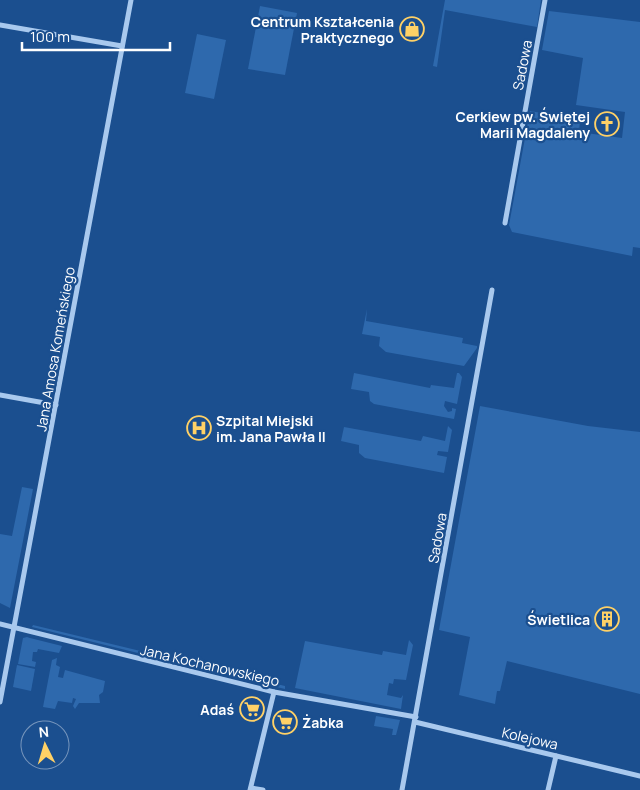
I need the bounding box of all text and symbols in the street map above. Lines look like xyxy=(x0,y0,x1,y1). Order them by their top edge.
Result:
place label: Centrum Kształcenia Praktycznego xyxy=(251,12,394,47)
shop icon: Centrum Kształcenia Praktycznego xyxy=(399,16,425,42)
scale bar xyxy=(22,20,170,52)
text: 100 m xyxy=(30,26,70,47)
street label: Sadowa xyxy=(508,38,536,92)
place label: Cerkiew pw. Świętej Marii Magdaleny xyxy=(456,107,590,142)
church icon: Cerkiew pw. Świętej Marii Magdaleny xyxy=(594,111,620,137)
street label: Jana Amosa Komeńskiego xyxy=(31,265,79,433)
place label: Szpital Miejski im. Jana Pawła II xyxy=(216,411,326,446)
hospital icon: Szpital Miejski im. Jana Pawła II xyxy=(186,415,212,441)
street label: Sadowa xyxy=(423,511,451,565)
building icon: Świetlica xyxy=(594,606,620,632)
place label: Świetlica xyxy=(527,610,590,629)
street label: Jana Kochanowskiego xyxy=(139,640,281,690)
supermarket icon: Adaś xyxy=(239,696,265,722)
place label: Adaś xyxy=(200,700,234,719)
supermarket icon: Żabka xyxy=(272,709,298,735)
place label: Żabka xyxy=(302,713,344,732)
north arrow xyxy=(20,720,70,770)
text: N xyxy=(38,722,50,741)
street label: Kolejowa xyxy=(500,722,560,754)

